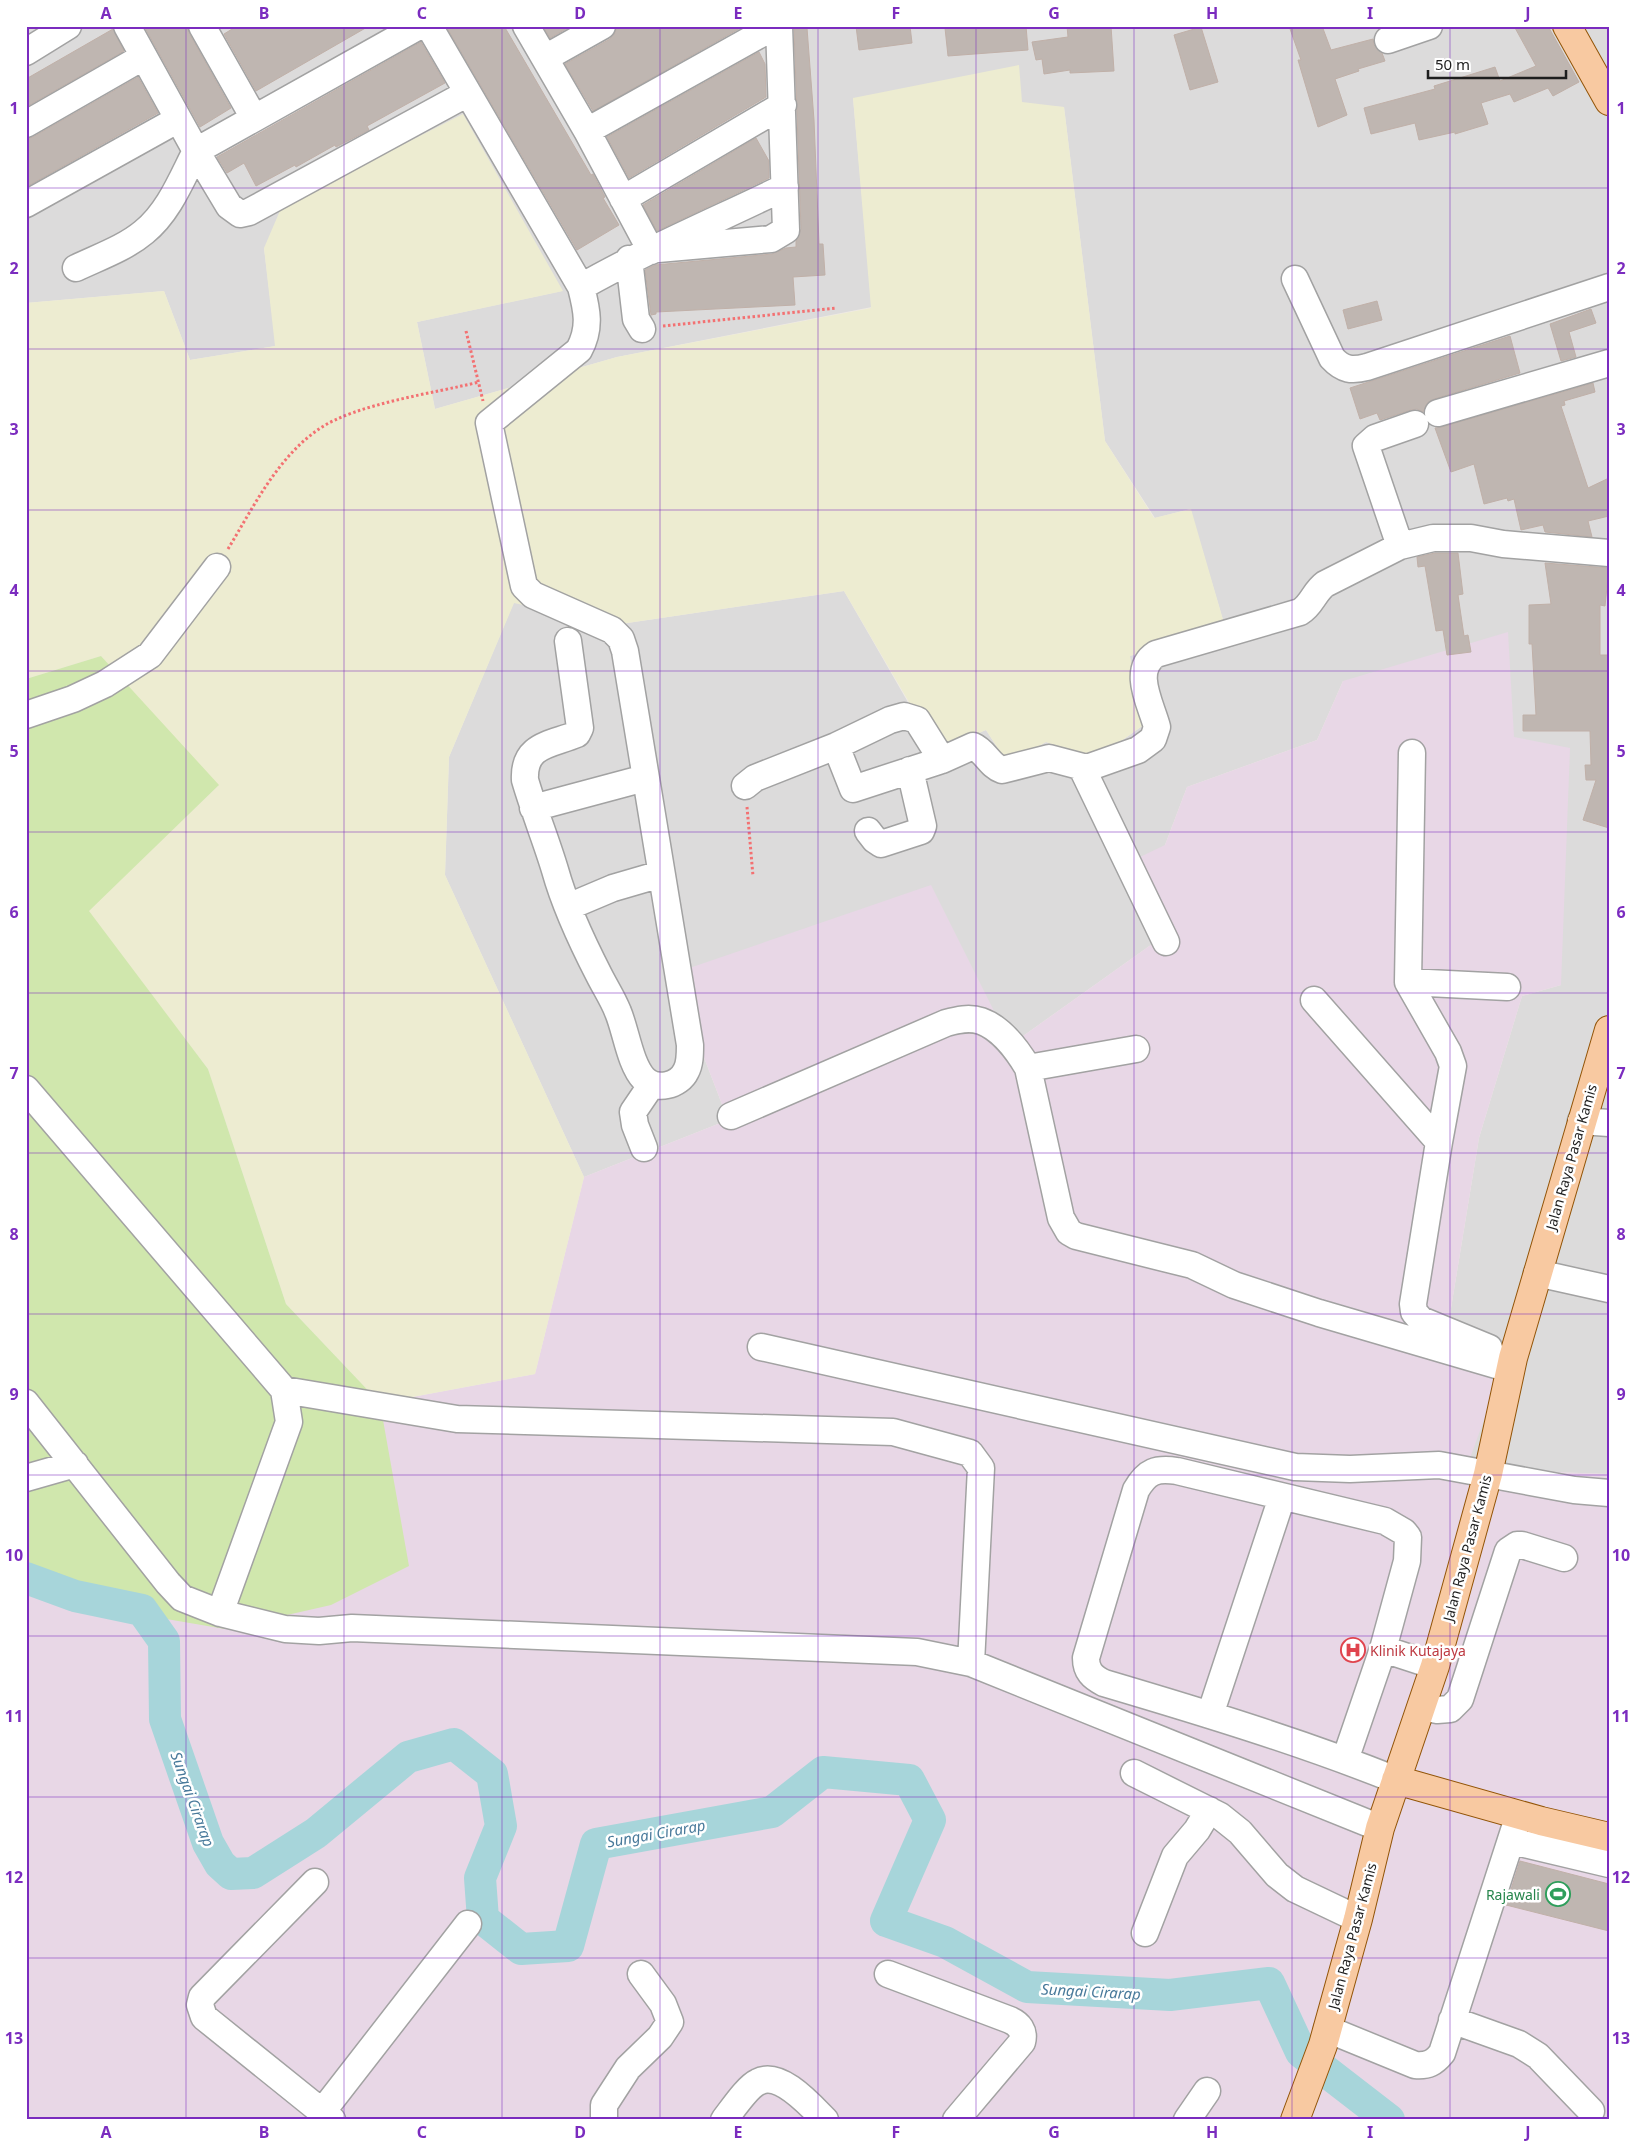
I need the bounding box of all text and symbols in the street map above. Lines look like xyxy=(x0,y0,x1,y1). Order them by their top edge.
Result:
text: A xyxy=(100,2,112,24)
text: B xyxy=(259,2,269,24)
text: C xyxy=(417,2,427,24)
text: D xyxy=(574,2,586,24)
text: E xyxy=(734,2,743,24)
text: F xyxy=(892,2,900,24)
text: G xyxy=(1048,2,1060,24)
text: H xyxy=(1206,2,1218,24)
text: I xyxy=(1367,2,1373,24)
text: J xyxy=(1523,2,1531,24)
scale bar xyxy=(1428,48,1565,80)
text: 50 m xyxy=(1435,54,1470,74)
text: 1 xyxy=(9,97,19,119)
text: 1 xyxy=(1616,97,1626,119)
text: 2 xyxy=(9,257,19,279)
text: 2 xyxy=(1616,257,1626,279)
text: 3 xyxy=(9,418,19,440)
text: 3 xyxy=(1616,418,1626,440)
text: 4 xyxy=(9,579,19,601)
text: 4 xyxy=(1616,579,1626,601)
text: 5 xyxy=(9,740,19,762)
text: 5 xyxy=(1616,740,1626,762)
text: 6 xyxy=(9,901,19,923)
text: 6 xyxy=(1616,901,1626,923)
text: 7 xyxy=(9,1062,19,1084)
text: 7 xyxy=(1616,1062,1626,1084)
street label: Jalan Raya Pasar Kamis xyxy=(1541,1082,1601,1234)
text: 8 xyxy=(9,1223,19,1245)
text: 8 xyxy=(1616,1223,1626,1245)
text: 9 xyxy=(9,1383,19,1405)
text: 9 xyxy=(1616,1383,1626,1405)
street label: Jalan Raya Pasar Kamis xyxy=(1438,1472,1496,1625)
text: 10 xyxy=(5,1544,23,1566)
text: 10 xyxy=(1612,1544,1630,1566)
hospital icon: Klinik Kutajaya xyxy=(1340,1637,1366,1663)
place label: Klinik Kutajaya xyxy=(1370,1641,1466,1660)
text: 11 xyxy=(5,1705,23,1727)
text: 11 xyxy=(1612,1705,1630,1727)
water label: Sungai Cirarap xyxy=(167,1749,219,1849)
water label: Sungai Cirarap xyxy=(605,1814,707,1852)
street label: Jalan Raya Pasar Kamis xyxy=(1323,1860,1381,2013)
text: 12 xyxy=(5,1866,23,1888)
text: 12 xyxy=(1612,1866,1630,1888)
sports icon: Rajawali xyxy=(1545,1881,1571,1907)
place label: Rajawali xyxy=(1486,1885,1540,1904)
water label: Sungai Cirarap xyxy=(1041,1978,1141,2004)
text: 13 xyxy=(5,2027,23,2049)
text: 13 xyxy=(1612,2027,1630,2049)
text: A xyxy=(100,2121,112,2143)
text: B xyxy=(259,2121,269,2143)
text: C xyxy=(417,2121,427,2143)
text: D xyxy=(574,2121,586,2143)
text: E xyxy=(734,2121,743,2143)
text: F xyxy=(892,2121,900,2143)
text: G xyxy=(1048,2121,1060,2143)
text: H xyxy=(1206,2121,1218,2143)
text: I xyxy=(1367,2121,1373,2143)
text: J xyxy=(1523,2121,1531,2143)

